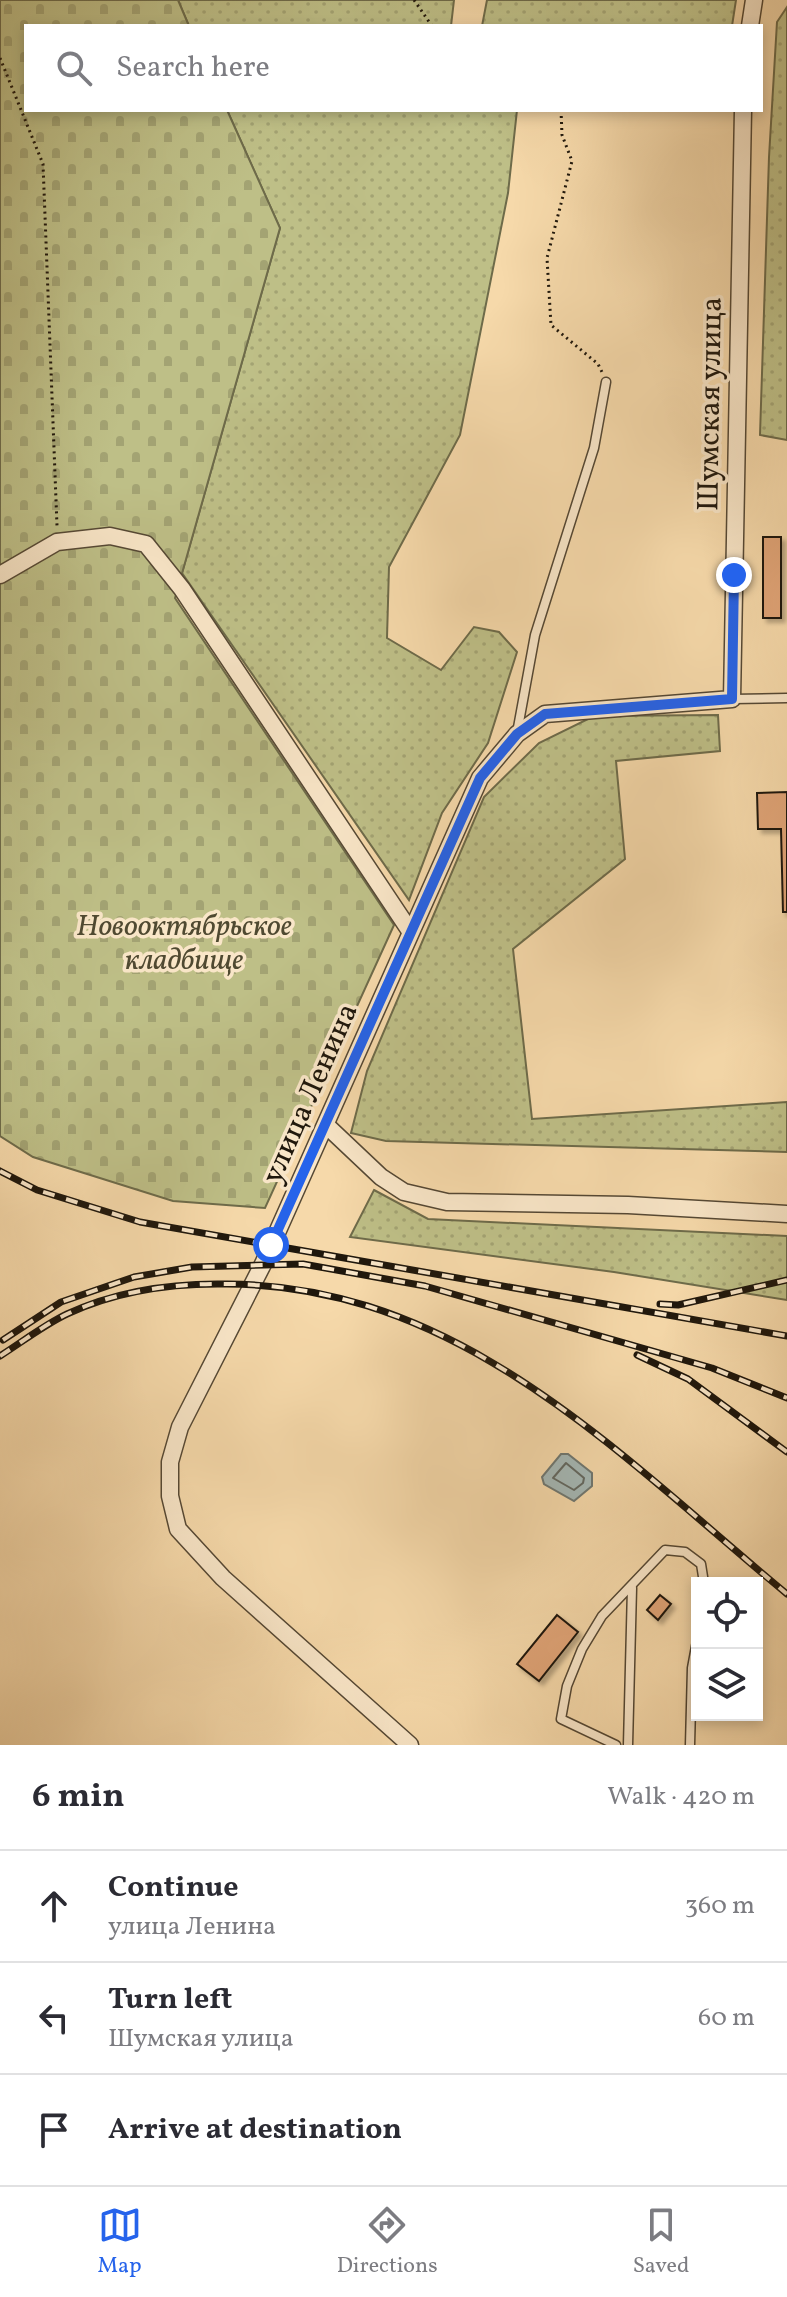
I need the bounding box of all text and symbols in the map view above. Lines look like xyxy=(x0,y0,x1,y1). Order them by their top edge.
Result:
search box xyxy=(24,24,763,112)
icon: search xyxy=(52,46,96,90)
text: Search here xyxy=(116,47,270,89)
street label: Шумская улица xyxy=(688,297,734,511)
route end xyxy=(716,557,752,593)
park label: Новооктябрьское кладбище xyxy=(76,906,292,982)
street label: улица Ленина xyxy=(252,997,369,1191)
route start xyxy=(253,1227,289,1263)
map controls xyxy=(691,1577,763,1721)
button: locate xyxy=(691,1577,763,1649)
button: layers xyxy=(691,1649,763,1721)
text: 6 min xyxy=(32,1774,125,1821)
text: Walk · 420 m xyxy=(607,1779,755,1815)
text: Continue xyxy=(108,1867,239,1909)
icon: ahead xyxy=(32,1884,76,1928)
text: 360 m xyxy=(685,1888,755,1924)
text: улица Ленина xyxy=(108,1909,276,1945)
text: Turn left xyxy=(108,1979,232,2021)
icon: left xyxy=(32,1996,76,2040)
text: 60 m xyxy=(698,2000,755,2036)
text: Шумская улица xyxy=(108,2021,294,2057)
icon: arrive xyxy=(32,2108,76,2152)
text: Arrive at destination xyxy=(108,2109,402,2151)
tab: Map xyxy=(98,2203,142,2282)
tab: Directions xyxy=(337,2203,438,2282)
tab: Saved xyxy=(633,2203,689,2282)

